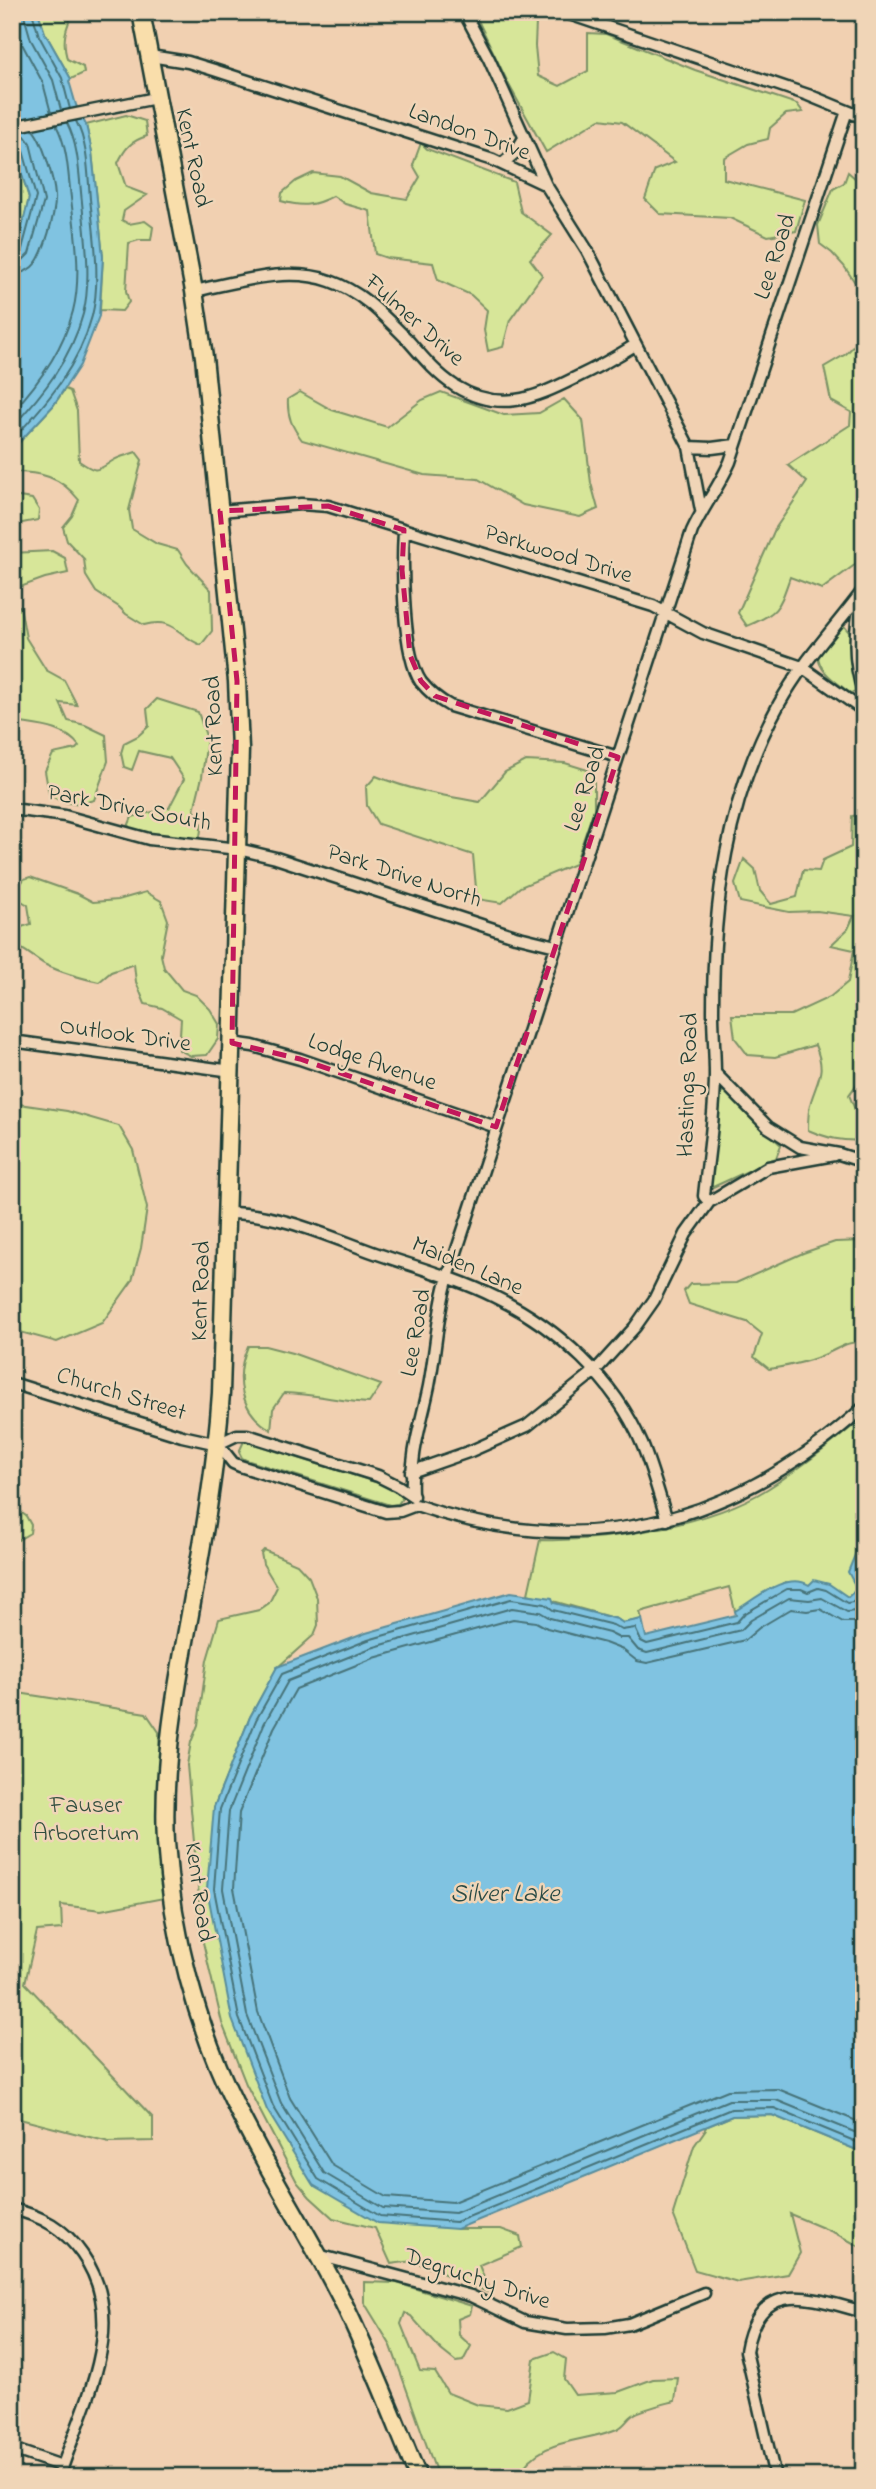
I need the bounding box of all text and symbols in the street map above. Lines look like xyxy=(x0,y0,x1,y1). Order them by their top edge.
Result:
street label: Landon Drive xyxy=(403,95,535,171)
street label: Kent Road xyxy=(164,105,220,211)
street label: Lee Road xyxy=(746,209,806,305)
street label: Fulmer Drive xyxy=(355,266,472,376)
street label: Parkwood Drive xyxy=(480,516,637,594)
street label: Kent Road xyxy=(196,675,234,777)
street label: Lee Road xyxy=(556,741,616,837)
street label: Park Drive South xyxy=(44,776,214,842)
street label: Park Drive North xyxy=(322,835,486,919)
street label: Outlook Drive xyxy=(57,1009,193,1063)
street label: Hastings Road xyxy=(669,1012,709,1158)
street label: Lodge Avenue xyxy=(303,1025,441,1101)
street label: Maiden Lane xyxy=(406,1228,529,1306)
street label: Kent Road xyxy=(183,1240,221,1342)
street label: Lee Road xyxy=(392,1286,442,1380)
street label: Church Street xyxy=(52,1359,190,1431)
park label: Fauser Arboretum xyxy=(33,1789,139,1852)
street label: Kent Road xyxy=(174,1840,222,1945)
water label: Silver Lake xyxy=(450,1876,561,1914)
street label: Degruchy Drive xyxy=(398,2240,555,2321)

